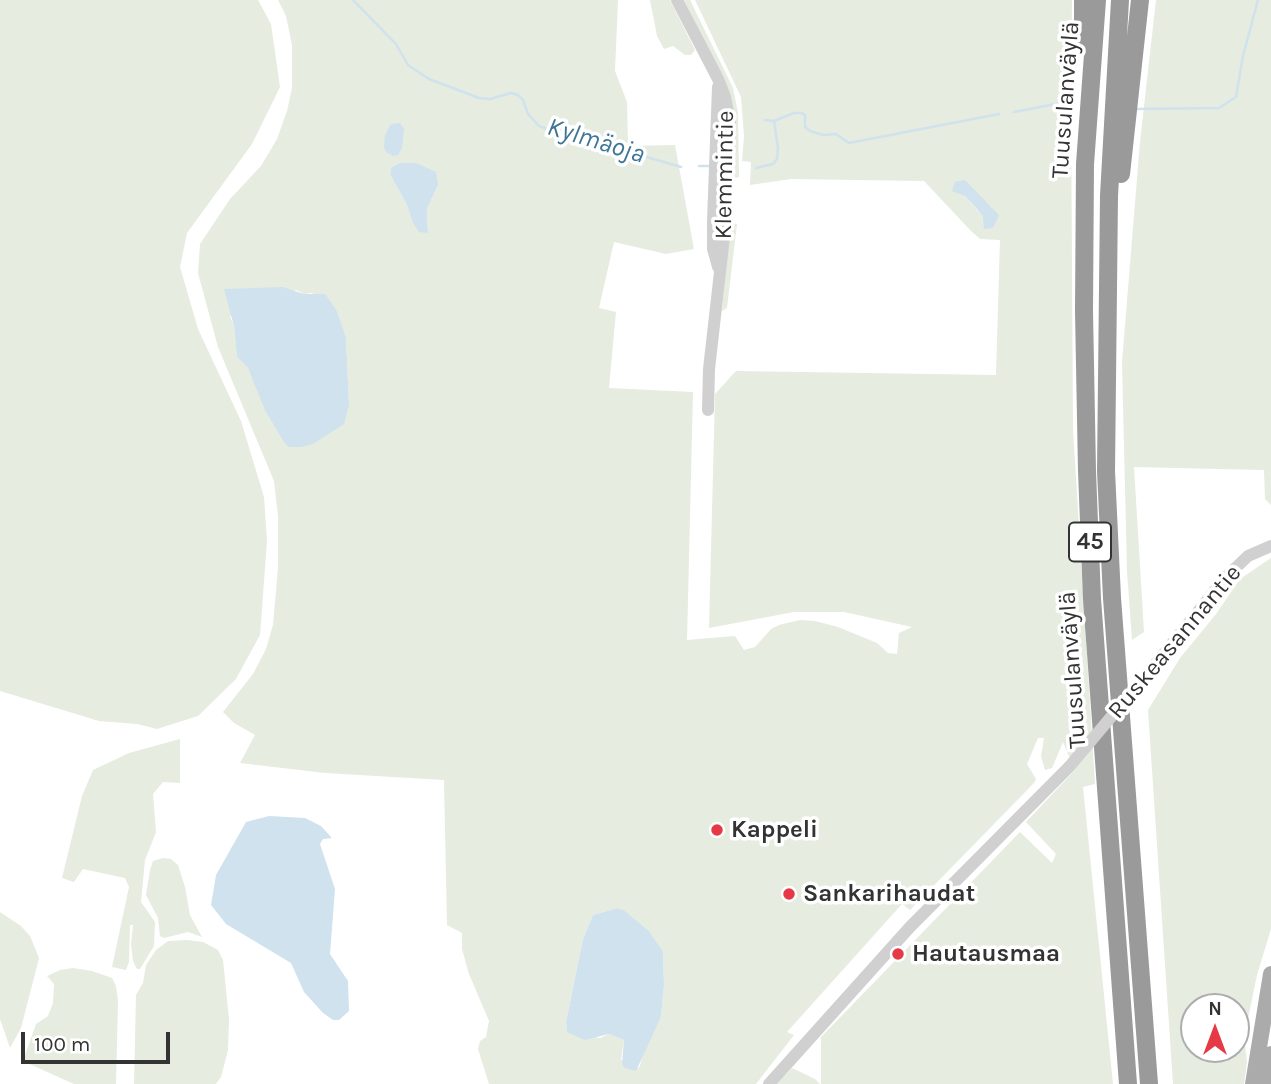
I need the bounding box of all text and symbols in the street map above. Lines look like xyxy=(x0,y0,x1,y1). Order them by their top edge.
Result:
street label: Tuusulanväylä xyxy=(1046,21,1086,179)
street label: Klemmintie xyxy=(709,110,741,240)
water label: Kylmäoja xyxy=(543,111,649,171)
road number: 45 xyxy=(1069,522,1111,562)
street label: Ruskeasannantie xyxy=(1102,559,1248,725)
street label: Tuusulanväylä xyxy=(1053,591,1093,749)
place label: Kappeli xyxy=(731,816,818,844)
marker: Kappeli xyxy=(709,822,725,838)
place label: Sankarihaudat xyxy=(803,880,975,908)
marker: Sankarihaudat xyxy=(781,886,797,902)
place label: Hautausmaa xyxy=(912,940,1060,968)
marker: Hautausmaa xyxy=(890,946,906,962)
north arrow xyxy=(1180,993,1250,1063)
text: N xyxy=(1208,998,1222,1020)
scale bar xyxy=(24,1018,173,1062)
text: 100 m xyxy=(34,1032,91,1056)

